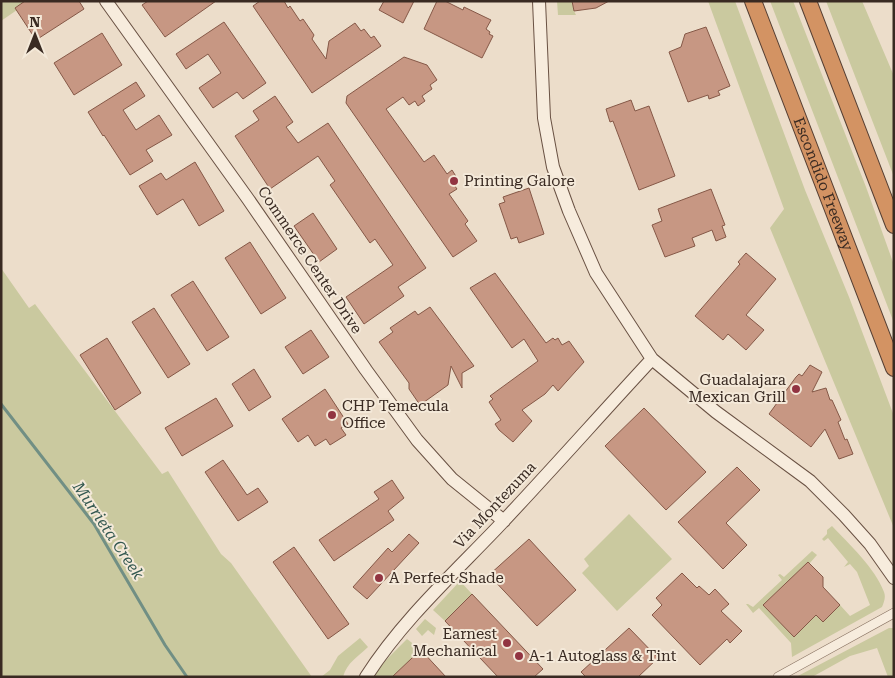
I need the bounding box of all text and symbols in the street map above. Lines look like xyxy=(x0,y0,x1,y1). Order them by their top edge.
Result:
north arrow xyxy=(10,10,60,60)
text: N xyxy=(30,14,41,30)
street label: Escondido Freeway xyxy=(790,115,857,253)
place label: Printing Galore xyxy=(464,172,575,190)
marker: Printing Galore xyxy=(448,175,460,187)
street label: Commerce Center Drive xyxy=(254,183,366,337)
place label: Guadalajara Mexican Grill xyxy=(688,371,786,406)
marker: Guadalajara Mexican Grill xyxy=(790,383,802,395)
place label: CHP Temecula Office xyxy=(342,397,449,432)
marker: CHP Temecula Office xyxy=(326,409,338,421)
street label: Via Montezuma xyxy=(450,458,540,552)
water label: Murrieta Creek xyxy=(68,477,148,583)
place label: A Perfect Shade xyxy=(389,569,504,587)
marker: A Perfect Shade xyxy=(373,572,385,584)
place label: Earnest Mechanical xyxy=(413,625,497,660)
marker: Earnest Mechanical xyxy=(501,637,513,649)
place label: A-1 Autoglass & Tint xyxy=(529,647,677,665)
marker: A-1 Autoglass & Tint xyxy=(513,650,525,662)

